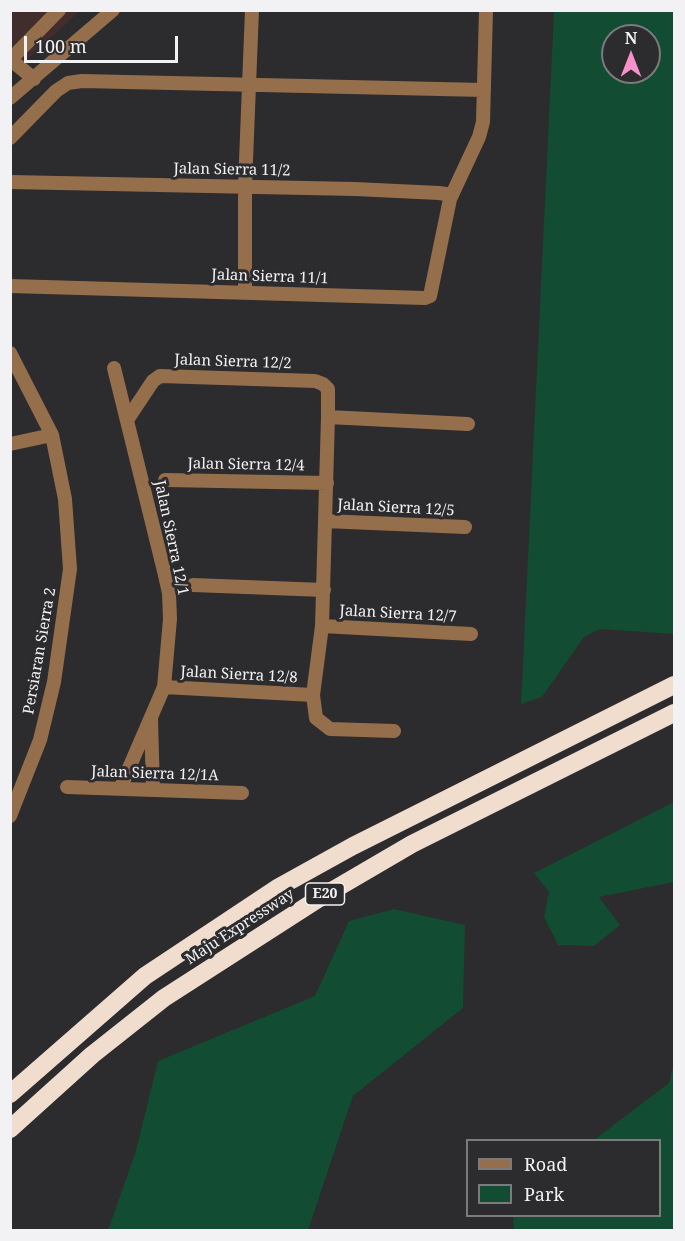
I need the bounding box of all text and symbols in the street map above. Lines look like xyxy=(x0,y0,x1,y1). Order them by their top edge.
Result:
scale bar xyxy=(27,24,182,62)
north arrow xyxy=(601,24,661,84)
text: N xyxy=(625,27,637,49)
text: 100 m xyxy=(35,34,87,58)
street label: Jalan Sierra 11/2 xyxy=(173,160,291,180)
street label: Jalan Sierra 11/1 xyxy=(211,266,329,288)
street label: Jalan Sierra 12/2 xyxy=(174,351,292,373)
street label: Jalan Sierra 12/4 xyxy=(187,455,305,475)
street label: Jalan Sierra 12/1 xyxy=(150,479,192,597)
street label: Jalan Sierra 12/5 xyxy=(337,496,455,520)
street label: Persiaran Sierra 2 xyxy=(20,586,60,716)
street label: Jalan Sierra 12/7 xyxy=(339,602,457,626)
street label: Jalan Sierra 12/8 xyxy=(180,663,298,687)
street label: Jalan Sierra 12/1A xyxy=(91,763,219,785)
road number: E20 xyxy=(306,883,344,905)
street label: Maju Expressway xyxy=(182,885,298,969)
legend xyxy=(466,1139,661,1217)
text: Road xyxy=(524,1152,567,1176)
text: Park xyxy=(524,1182,564,1206)

